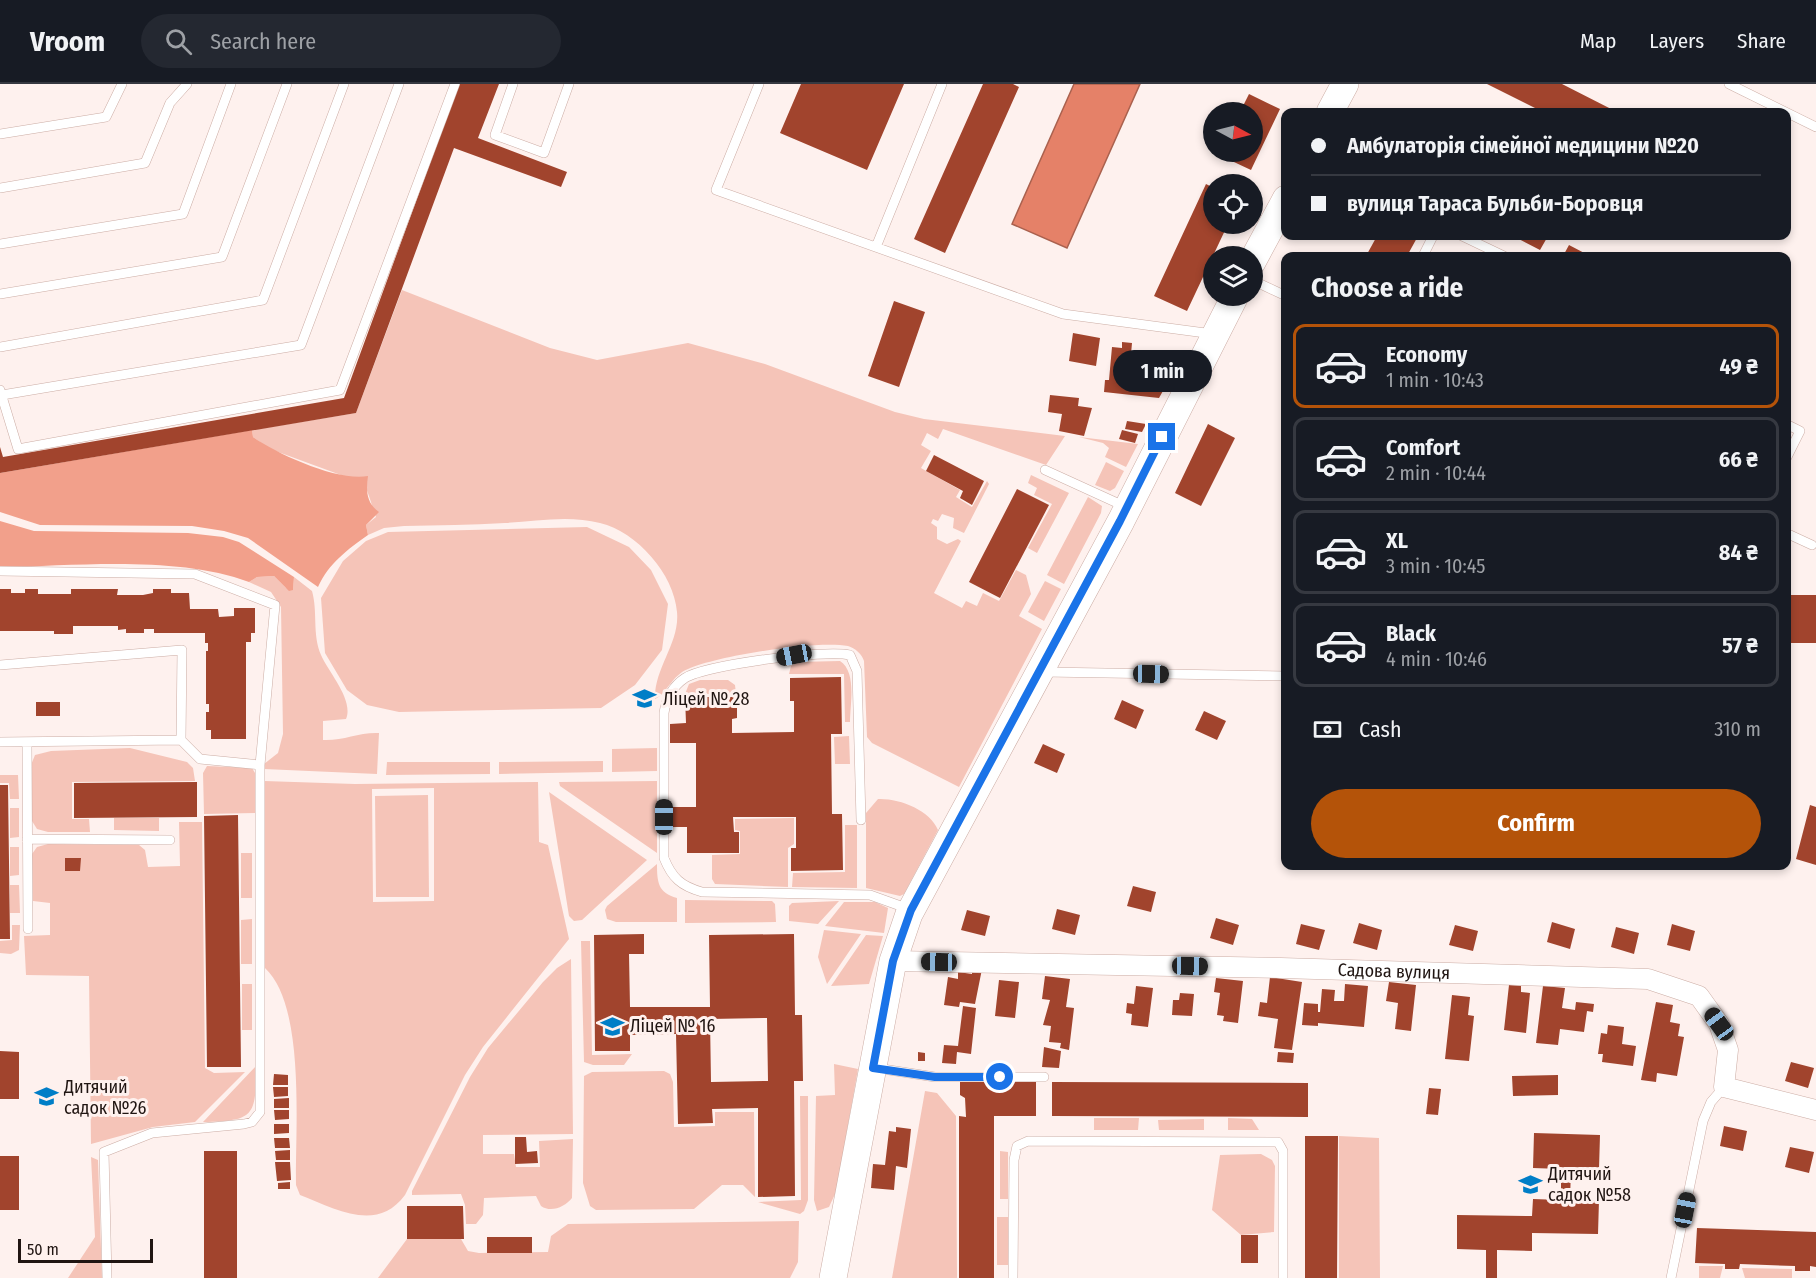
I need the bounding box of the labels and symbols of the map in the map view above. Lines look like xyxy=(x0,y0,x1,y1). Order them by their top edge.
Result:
north arrow xyxy=(1203,102,1263,162)
callout: 1 min xyxy=(1112,350,1212,392)
route end xyxy=(1148,423,1175,450)
car xyxy=(775,643,813,667)
car xyxy=(1133,665,1169,683)
school or university icon: Ліцей № 28 xyxy=(632,686,658,712)
place label: Ліцей № 28 xyxy=(663,688,750,710)
car xyxy=(655,799,673,835)
car xyxy=(921,953,957,971)
car xyxy=(1172,957,1208,975)
street label: Садова вулиця xyxy=(1337,959,1450,984)
car xyxy=(1701,1004,1737,1044)
school or university icon: Ліцей № 16 xyxy=(599,1013,625,1039)
place label: Ліцей № 16 xyxy=(630,1015,716,1037)
route start xyxy=(986,1063,1013,1090)
place label: Дитячий садок №26 xyxy=(63,1076,147,1119)
school or university icon: Дитячий садок №26 xyxy=(33,1084,59,1110)
place label: Дитячий садок №58 xyxy=(1547,1163,1631,1206)
school or university icon: Дитячий садок №58 xyxy=(1517,1171,1543,1197)
car xyxy=(1673,1191,1697,1229)
scale bar xyxy=(18,1236,153,1264)

